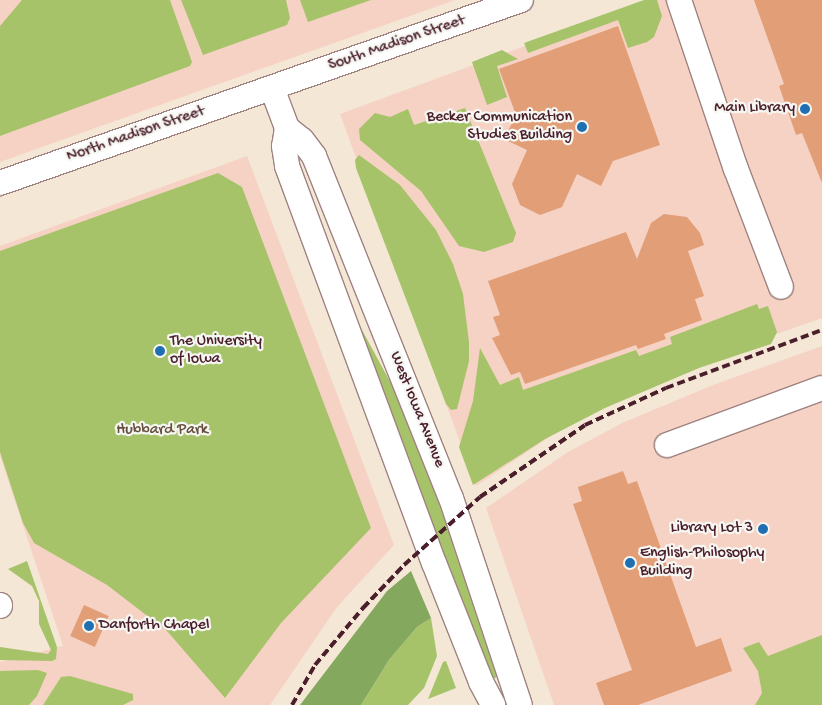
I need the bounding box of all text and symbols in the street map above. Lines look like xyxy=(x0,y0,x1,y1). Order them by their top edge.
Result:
street label: South Madison Street xyxy=(326,12,468,76)
place label: Main Library xyxy=(714,99,795,119)
street label: North Madison Street xyxy=(65,102,207,168)
marker: Main Library xyxy=(799,103,811,115)
place label: Becker Communication Studies Building xyxy=(427,108,572,146)
marker: Becker Communication Studies Building xyxy=(576,121,588,133)
place label: The University of Iowa xyxy=(170,332,262,370)
marker: The University of Iowa xyxy=(154,345,166,357)
street label: West Iowa Avenue xyxy=(384,349,448,471)
park label: Hubbard Park xyxy=(116,421,208,441)
place label: Library Lot 3 xyxy=(671,519,753,539)
marker: Library Lot 3 xyxy=(757,523,769,535)
place label: English-Philosophy Building xyxy=(640,544,764,582)
marker: English-Philosophy Building xyxy=(624,557,636,569)
place label: Danforth Chapel xyxy=(99,616,210,636)
marker: Danforth Chapel xyxy=(83,620,95,632)

